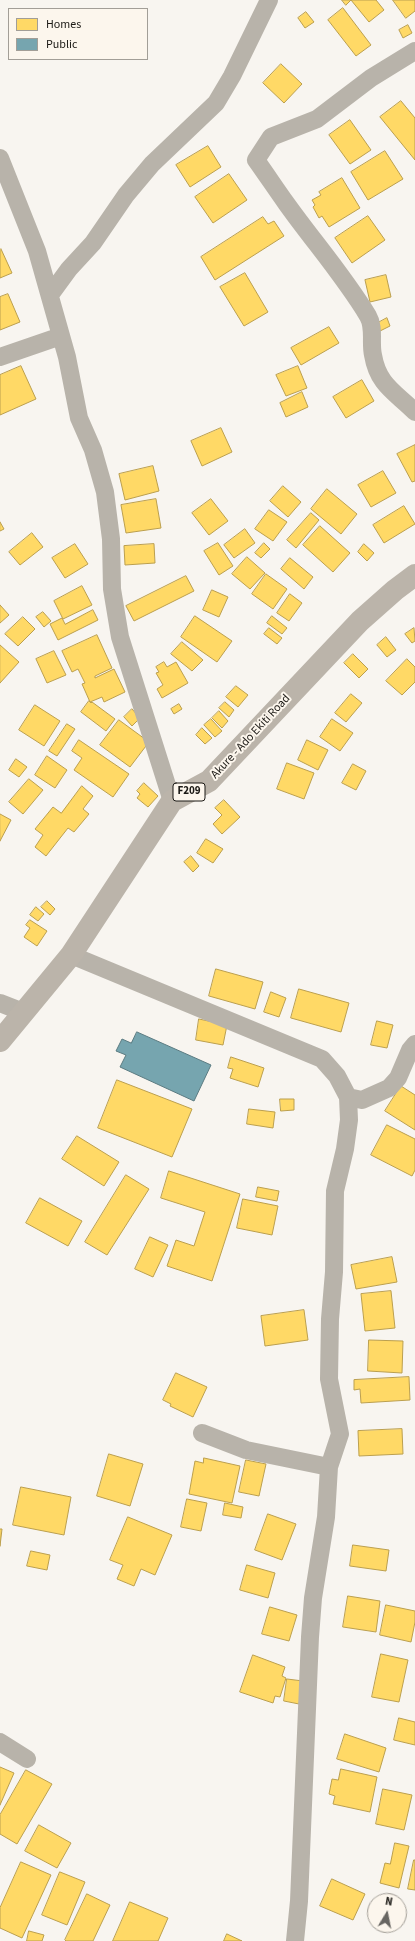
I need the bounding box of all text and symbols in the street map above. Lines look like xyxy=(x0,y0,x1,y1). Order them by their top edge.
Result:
legend xyxy=(8,8,148,60)
text: Homes xyxy=(46,16,81,33)
text: Public xyxy=(46,36,77,53)
street label: Akure - Ado Ekiti Road xyxy=(208,692,294,782)
road number: F209 xyxy=(173,783,205,801)
north arrow xyxy=(367,1893,407,1933)
text: N xyxy=(384,1894,394,1910)

